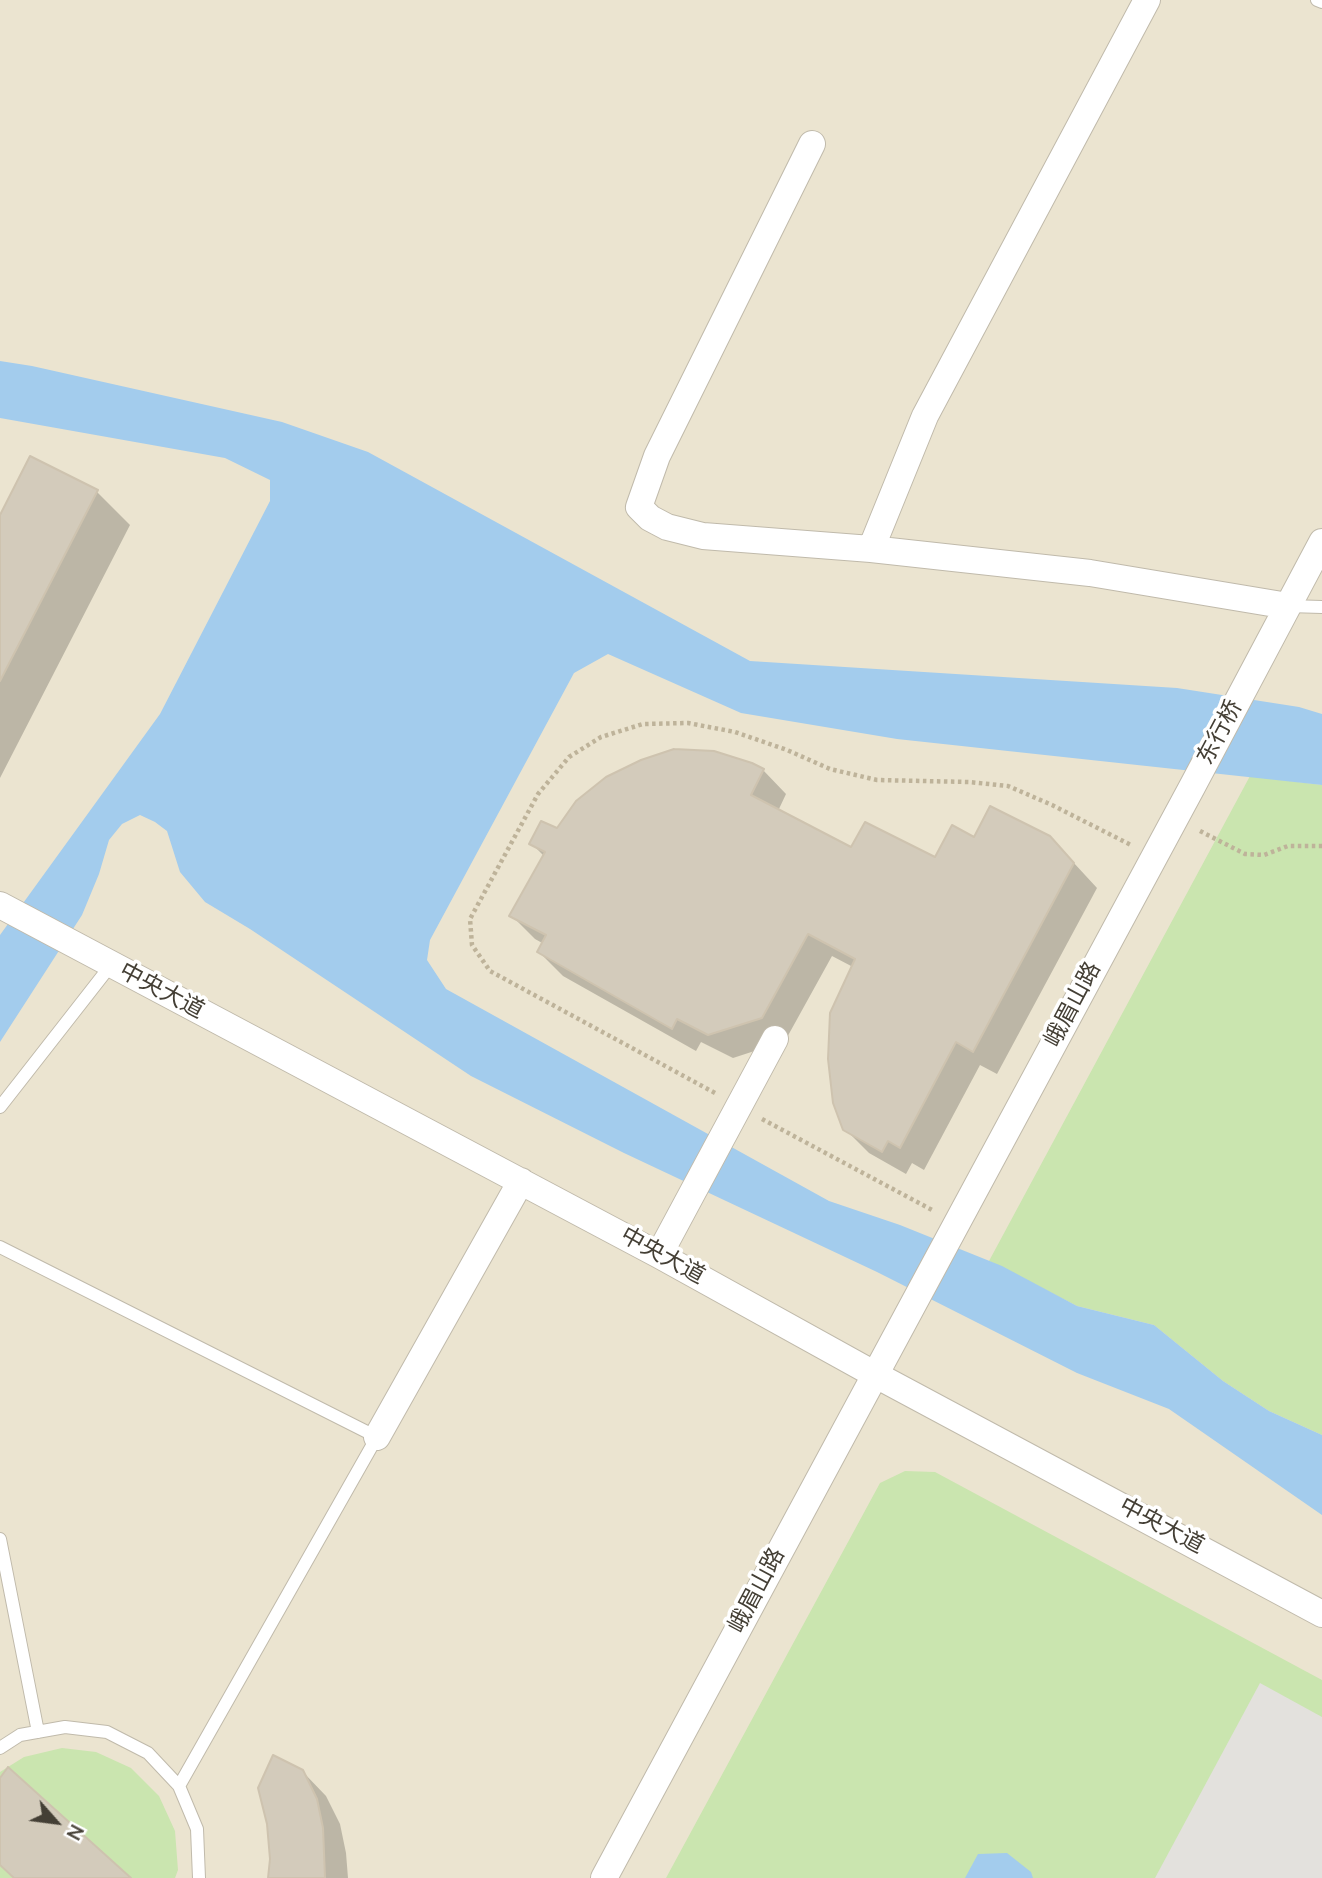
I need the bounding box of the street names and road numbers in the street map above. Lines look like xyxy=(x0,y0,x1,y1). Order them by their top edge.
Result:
street label: 东行桥 xyxy=(1193,696,1249,770)
street label: 中央大道 xyxy=(114,958,208,1026)
street label: 峨眉山路 xyxy=(1040,958,1108,1052)
street label: 中央大道 xyxy=(615,1223,709,1291)
street label: 中央大道 xyxy=(1114,1493,1208,1561)
street label: 峨眉山路 xyxy=(724,1544,792,1638)

